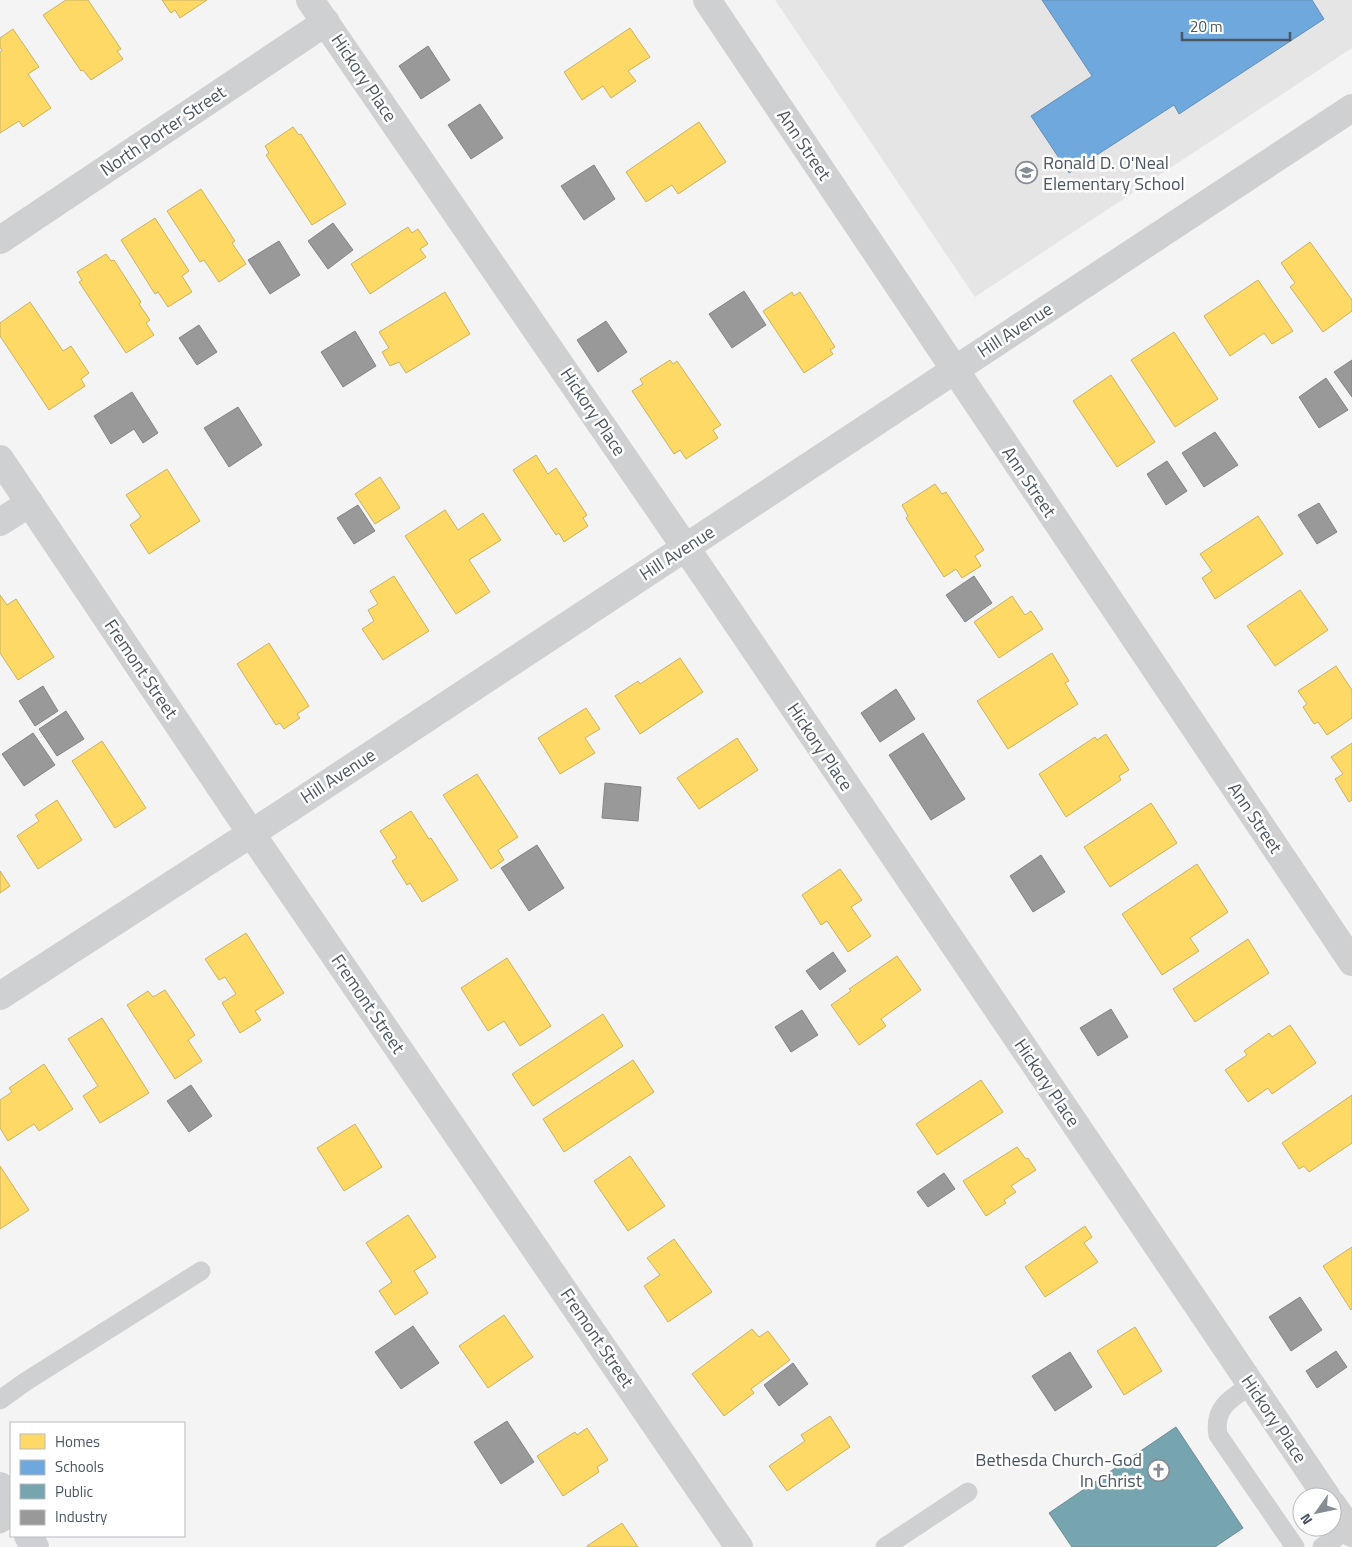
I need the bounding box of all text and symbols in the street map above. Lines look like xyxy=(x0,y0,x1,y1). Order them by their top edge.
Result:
scale bar xyxy=(1182,10,1290,42)
text: 20 m xyxy=(1190,15,1223,38)
street label: Hickory Place xyxy=(325,28,404,127)
street label: North Porter Street xyxy=(95,78,231,183)
street label: Ann Street xyxy=(771,104,838,186)
place label: Ronald D. O'Neal Elementary School xyxy=(1043,149,1185,197)
school or university icon: Ronald D. O'Neal Elementary School xyxy=(1015,161,1039,185)
street label: Hill Avenue xyxy=(972,295,1058,364)
street label: Hickory Place xyxy=(554,362,633,461)
street label: Ann Street xyxy=(996,441,1063,523)
street label: Hill Avenue xyxy=(634,518,720,587)
street label: Fremont Street xyxy=(98,613,185,725)
street label: Hickory Place xyxy=(781,697,860,796)
street label: Hill Avenue xyxy=(295,741,381,810)
street label: Ann Street xyxy=(1222,777,1289,859)
street label: Fremont Street xyxy=(325,948,412,1060)
street label: Hickory Place xyxy=(1008,1033,1087,1132)
street label: Fremont Street xyxy=(554,1282,641,1394)
street label: Hickory Place xyxy=(1235,1369,1314,1468)
legend xyxy=(10,1422,185,1537)
text: Homes xyxy=(55,1430,100,1453)
place label: Bethesda Church-God In Christ xyxy=(975,1446,1143,1494)
text: Schools xyxy=(55,1455,104,1478)
church icon: Bethesda Church-God In Christ xyxy=(1146,1458,1170,1482)
text: Public xyxy=(55,1480,93,1503)
north arrow xyxy=(1292,1487,1342,1537)
text: Industry xyxy=(55,1505,107,1528)
text: N xyxy=(1294,1510,1317,1529)

